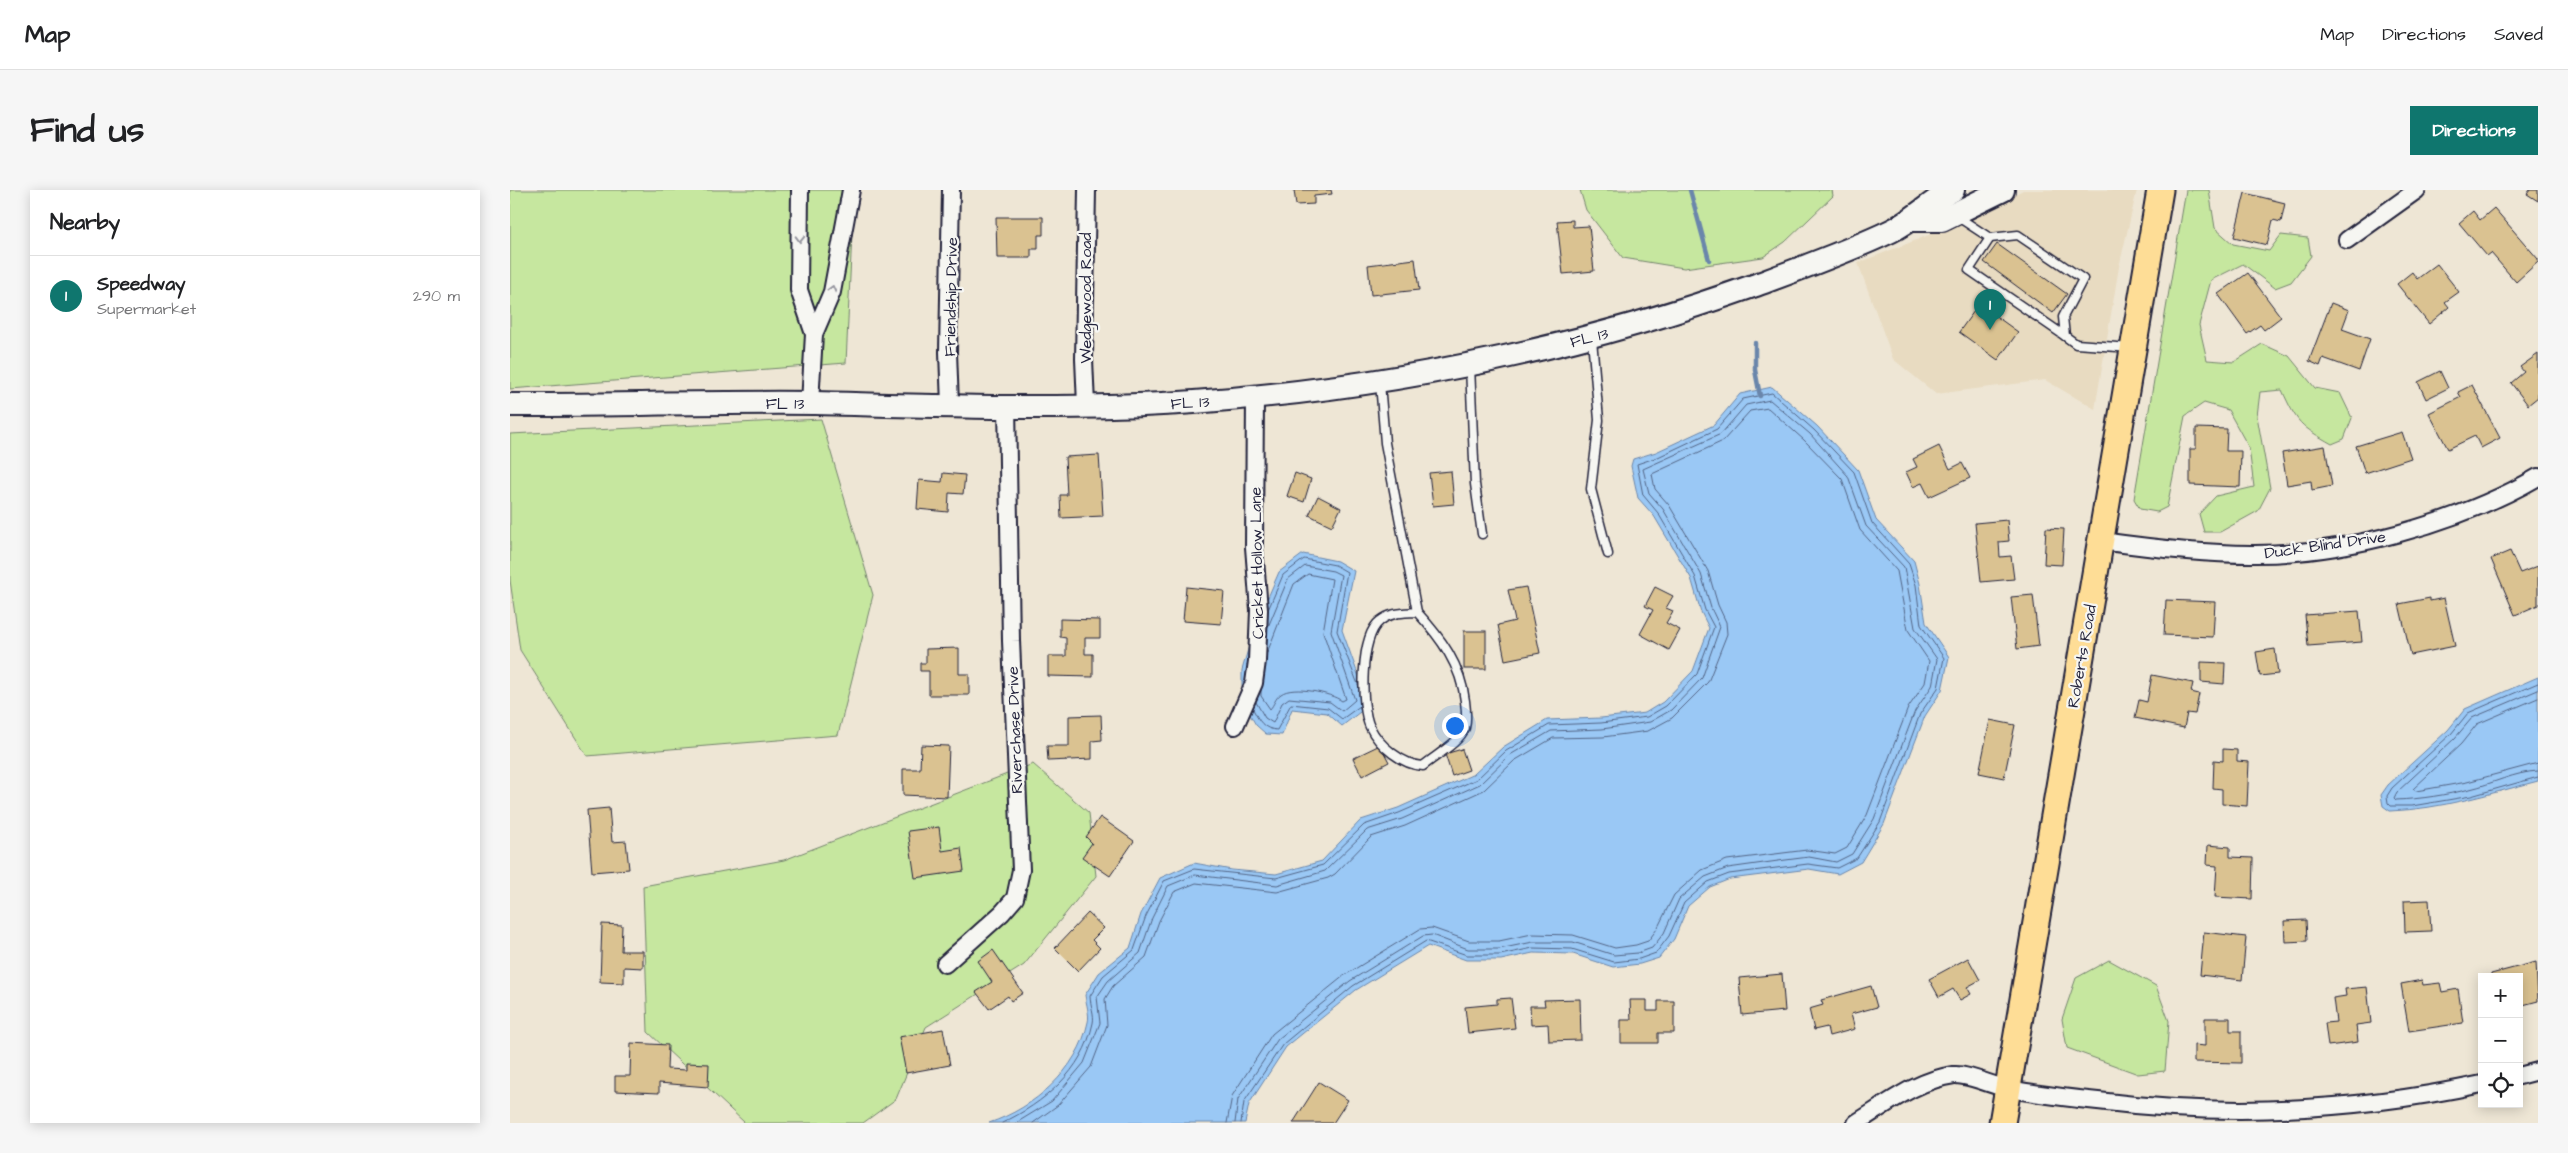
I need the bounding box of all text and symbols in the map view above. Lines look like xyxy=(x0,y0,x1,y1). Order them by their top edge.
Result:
text: Map xyxy=(25,18,70,52)
text: Map xyxy=(2320,22,2354,47)
text: Directions xyxy=(2382,22,2466,47)
text: Saved xyxy=(2494,22,2543,47)
text: Find us xyxy=(30,106,144,155)
button: Directions xyxy=(2410,106,2538,155)
text: Nearby xyxy=(50,208,120,237)
street label: Wedgewood Road xyxy=(1075,232,1098,364)
one-way arrow xyxy=(794,235,805,243)
street label: Friendship Drive xyxy=(939,237,963,357)
text: Speedway xyxy=(97,271,186,298)
text: 1 xyxy=(65,285,67,307)
text: 290 m xyxy=(413,285,460,307)
one-way arrow xyxy=(826,285,837,293)
pin: 1 xyxy=(1974,289,2006,330)
text: Supermarket xyxy=(97,298,196,320)
street label: FL 13 xyxy=(1568,323,1611,353)
street label: FL 13 xyxy=(1170,391,1210,415)
street label: FL 13 xyxy=(766,393,804,415)
street label: Cricket Hollow Lane xyxy=(1245,486,1269,639)
street label: Duck Blind Drive xyxy=(2263,526,2388,564)
street label: Roberts Road xyxy=(2062,603,2102,710)
street label: Riverchase Drive xyxy=(1002,666,1028,794)
your location xyxy=(1442,713,1468,739)
map controls xyxy=(2478,973,2523,1108)
button: + xyxy=(2478,973,2523,1018)
button: − xyxy=(2478,1018,2523,1063)
button: locate xyxy=(2478,1063,2523,1108)

